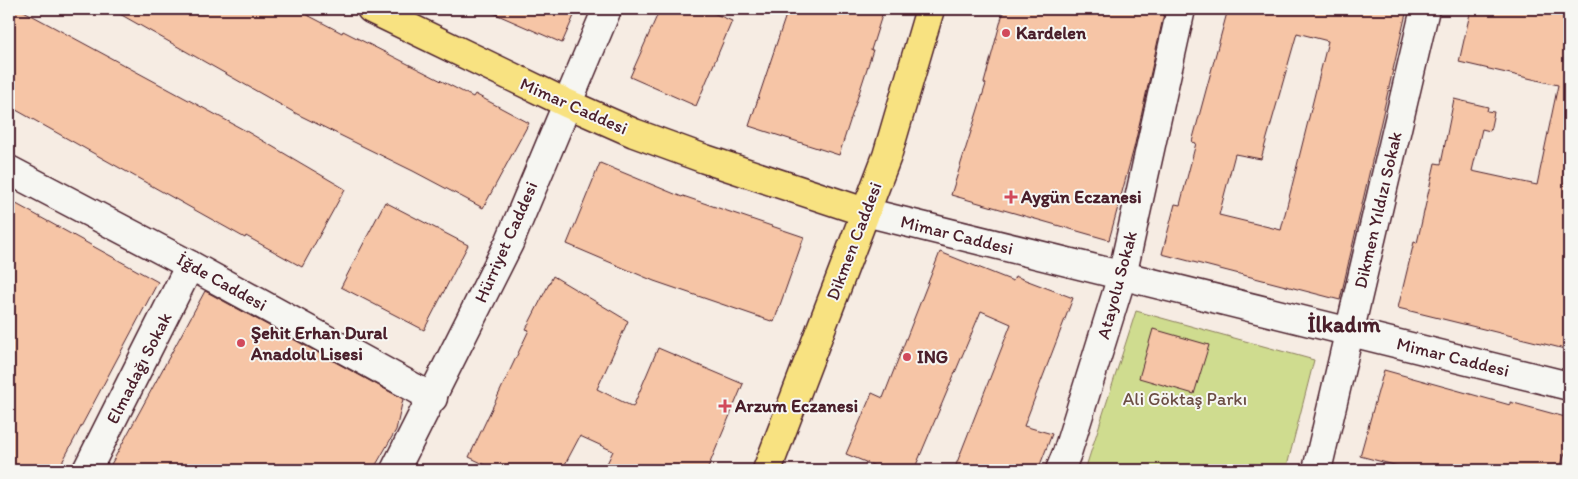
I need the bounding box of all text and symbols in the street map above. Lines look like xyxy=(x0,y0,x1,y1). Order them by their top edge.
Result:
place label: Kardelen xyxy=(1016,22,1087,44)
marker: Kardelen xyxy=(1000,27,1012,39)
street label: Mimar Caddesi xyxy=(517,72,631,140)
street label: Dikmen Yıldızı Sokak xyxy=(1349,129,1407,291)
street label: Hürriyet Caddesi xyxy=(469,178,543,306)
street label: Dikmen Caddesi xyxy=(821,179,887,303)
place label: Aygün Eczanesi xyxy=(1020,186,1142,208)
marker: Aygün Eczanesi xyxy=(1005,191,1017,203)
street label: Mimar Caddesi xyxy=(898,210,1016,260)
street label: Atayolu Sokak xyxy=(1092,229,1142,341)
street label: İğde Caddesi xyxy=(173,248,271,316)
street label: Elmadağı Sokak xyxy=(101,309,177,427)
district label: İlkadım xyxy=(1307,311,1381,338)
place label: Şehit Erhan Dural Anadolu Lisesi xyxy=(250,322,388,365)
street label: Mimar Caddesi xyxy=(1394,332,1512,382)
marker: Şehit Erhan Dural Anadolu Lisesi xyxy=(235,337,247,349)
place label: ING xyxy=(917,346,948,368)
marker: ING xyxy=(901,351,913,363)
park label: Ali Göktaş Parkı xyxy=(1123,388,1247,410)
place label: Arzum Eczanesi xyxy=(734,395,858,417)
marker: Arzum Eczanesi xyxy=(719,400,731,412)

